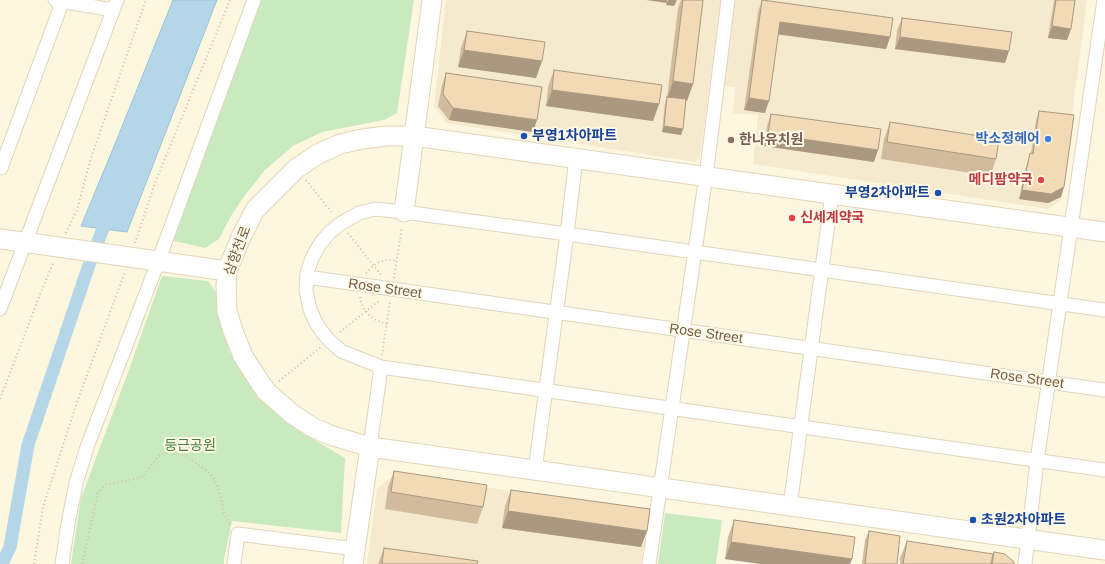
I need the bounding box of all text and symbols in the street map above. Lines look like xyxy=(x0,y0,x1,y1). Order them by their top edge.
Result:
place label: 부영1차아파트 xyxy=(532,128,617,144)
marker: 부영1차아파트 xyxy=(519,131,529,141)
place label: 박소정헤어 xyxy=(976,131,1040,147)
place label: 한나유치원 xyxy=(739,132,803,148)
marker: 박소정헤어 xyxy=(1043,134,1053,144)
marker: 한나유치원 xyxy=(726,135,736,145)
place label: 메디팜약국 xyxy=(969,172,1033,188)
marker: 메디팜약국 xyxy=(1036,175,1046,185)
place label: 부영2차아파트 xyxy=(845,185,930,201)
marker: 부영2차아파트 xyxy=(933,188,943,198)
place label: 신세계약국 xyxy=(800,210,864,226)
marker: 신세계약국 xyxy=(787,213,797,223)
street label: 삼향천로 xyxy=(221,224,255,278)
street label: Rose Street xyxy=(347,276,423,302)
street label: Rose Street xyxy=(668,321,744,347)
street label: Rose Street xyxy=(989,366,1065,392)
park label: 둥근공원 xyxy=(164,438,216,454)
place label: 초원2차아파트 xyxy=(981,512,1066,528)
marker: 초원2차아파트 xyxy=(968,515,978,525)

